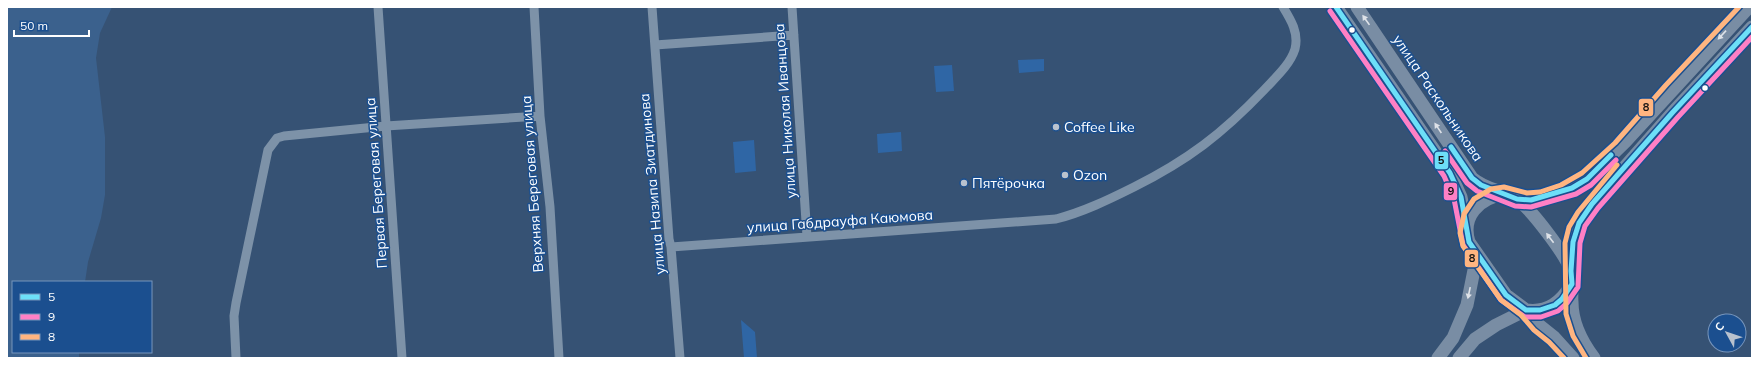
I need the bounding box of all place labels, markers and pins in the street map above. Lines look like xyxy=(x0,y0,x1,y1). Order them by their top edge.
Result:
unlabelled marker xyxy=(1347,25,1357,35)
unlabelled marker xyxy=(1700,83,1710,93)
place label: Coffee Like xyxy=(1064,118,1135,136)
marker: Coffee Like xyxy=(1051,122,1061,132)
place label: Ozon xyxy=(1073,166,1107,184)
marker: Ozon xyxy=(1060,170,1070,180)
place label: Пятёрочка xyxy=(972,174,1045,192)
marker: Пятёрочка xyxy=(959,178,969,188)

